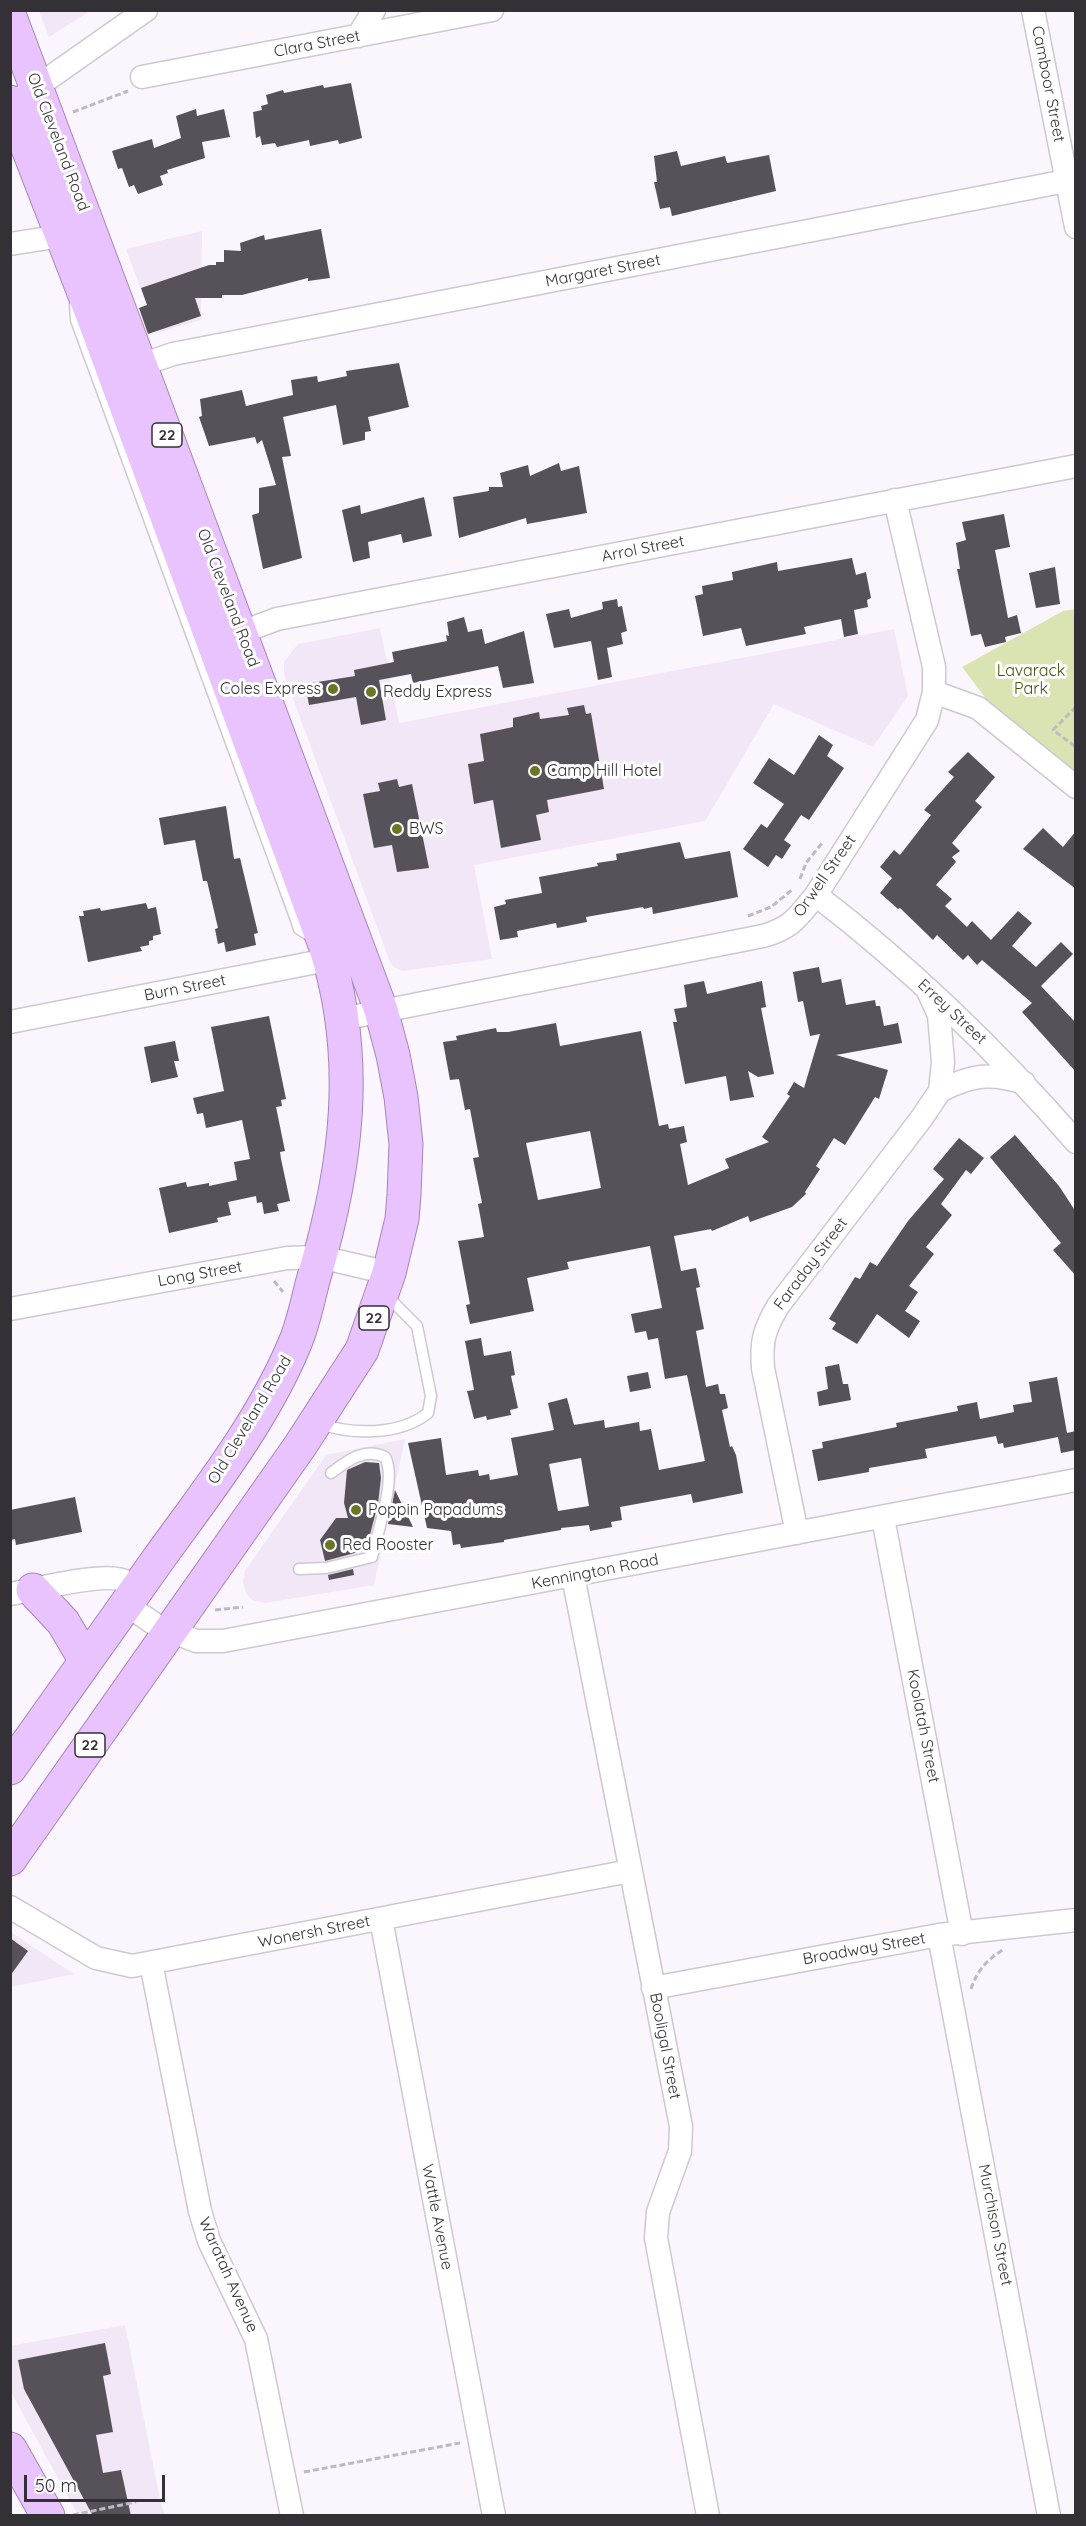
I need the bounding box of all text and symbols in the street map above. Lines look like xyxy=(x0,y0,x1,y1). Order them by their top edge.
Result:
street label: Camboor Street xyxy=(1027,24,1069,144)
street label: Clara Street xyxy=(272,26,362,62)
street label: Old Cleveland Road xyxy=(23,70,93,214)
street label: Margaret Street xyxy=(544,250,662,292)
road number: 22 xyxy=(152,423,182,447)
street label: Old Cleveland Road xyxy=(193,526,263,670)
street label: Arrol Street xyxy=(600,532,686,566)
park label: Lavarack Park xyxy=(997,661,1065,699)
place label: Coles Express xyxy=(220,679,321,699)
marker: Coles Express xyxy=(326,682,340,696)
place label: Reddy Express xyxy=(383,682,492,702)
marker: Reddy Express xyxy=(364,685,378,699)
place label: Camp Hill Hotel xyxy=(547,761,662,781)
marker: Camp Hill Hotel xyxy=(528,764,542,778)
place label: BWS xyxy=(409,819,444,839)
marker: BWS xyxy=(390,822,404,836)
street label: Orwell Street xyxy=(790,831,860,921)
street label: Burn Street xyxy=(142,971,228,1005)
street label: Errey Street xyxy=(914,975,990,1049)
street label: Faraday Street xyxy=(770,1214,852,1314)
street label: Long Street xyxy=(156,1257,244,1291)
road number: 22 xyxy=(359,1306,389,1330)
street label: Old Cleveland Road xyxy=(204,1352,296,1488)
place label: Poppin Papadums xyxy=(368,1500,503,1520)
marker: Poppin Papadums xyxy=(349,1503,363,1517)
place label: Red Rooster xyxy=(342,1535,434,1555)
marker: Red Rooster xyxy=(323,1538,337,1552)
street label: Kennington Road xyxy=(530,1550,660,1594)
street label: Koolatah Street xyxy=(903,1667,943,1785)
road number: 22 xyxy=(75,1733,105,1757)
street label: Wonersh Street xyxy=(256,1912,372,1952)
street label: Broadway Street xyxy=(801,1929,927,1969)
street label: Booligal Street xyxy=(645,1991,685,2101)
street label: Wattle Avenue xyxy=(417,2162,457,2272)
street label: Murchison Street xyxy=(974,2163,1016,2287)
street label: Waratah Avenue xyxy=(194,2214,262,2336)
scale bar xyxy=(27,2463,168,2501)
text: 50 m xyxy=(35,2474,77,2497)

